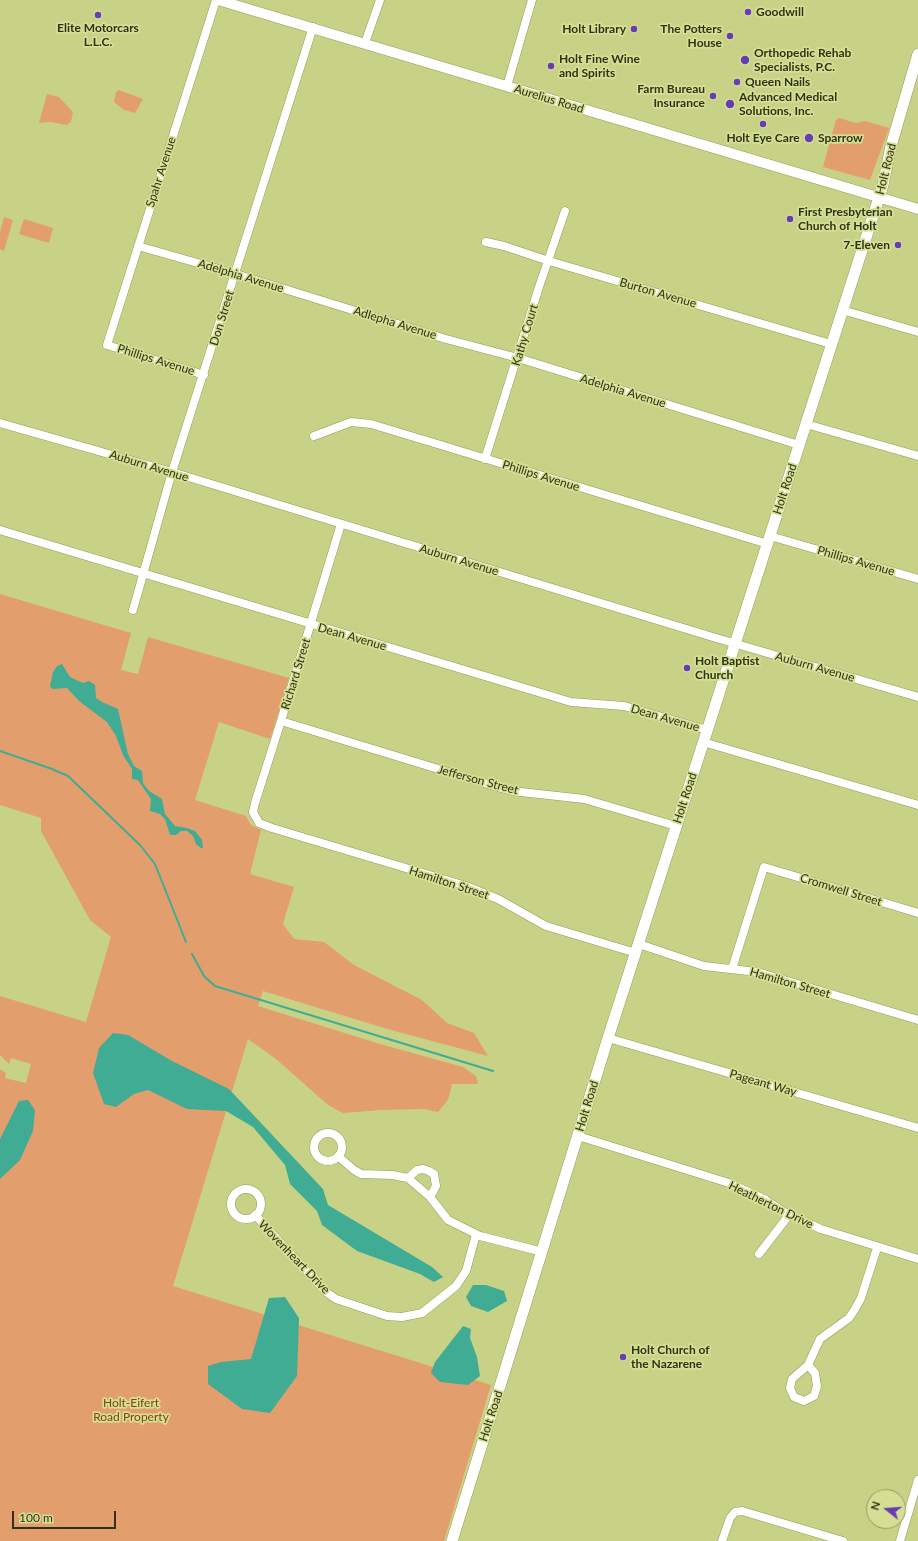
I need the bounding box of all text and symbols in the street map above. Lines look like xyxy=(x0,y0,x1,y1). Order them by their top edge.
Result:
place label: Goodwill xyxy=(756,5,804,19)
marker: Goodwill xyxy=(743,7,753,17)
marker: Elite Motorcars L.L.C. xyxy=(93,10,103,20)
place label: Elite Motorcars L.L.C. xyxy=(57,21,139,49)
place label: Holt Library xyxy=(562,22,626,36)
place label: The Potters House xyxy=(660,22,722,50)
marker: Holt Library xyxy=(629,24,639,34)
marker: The Potters House xyxy=(725,31,735,41)
place label: Orthopedic Rehab Specialists, P.C. xyxy=(754,46,851,74)
place label: Holt Fine Wine and Spirits xyxy=(559,52,640,80)
marker: Orthopedic Rehab Specialists, P.C. xyxy=(739,54,751,66)
marker: Holt Fine Wine and Spirits xyxy=(546,61,556,71)
place label: Queen Nails xyxy=(745,75,810,89)
marker: Queen Nails xyxy=(732,77,742,87)
street label: Aurelius Road xyxy=(512,82,586,116)
place label: Farm Bureau Insurance xyxy=(637,82,705,110)
place label: Advanced Medical Solutions, Inc. xyxy=(739,90,837,118)
marker: Farm Bureau Insurance xyxy=(708,91,718,101)
marker: Advanced Medical Solutions, Inc. xyxy=(724,98,736,110)
marker: Holt Eye Care xyxy=(758,119,768,129)
place label: Holt Eye Care xyxy=(726,131,800,145)
place label: Sparrow xyxy=(818,131,863,145)
marker: Sparrow xyxy=(803,132,815,144)
street label: Spahr Avenue xyxy=(143,135,179,209)
street label: Holt Road xyxy=(873,142,899,196)
place label: First Presbyterian Church of Holt xyxy=(798,205,892,233)
marker: First Presbyterian Church of Holt xyxy=(785,214,795,224)
place label: 7-Eleven xyxy=(843,238,890,252)
marker: 7-Eleven xyxy=(893,240,903,250)
street label: Adelphia Avenue xyxy=(196,256,286,296)
street label: Burton Avenue xyxy=(618,275,698,311)
street label: Don Street xyxy=(207,289,237,347)
street label: Kathy Court xyxy=(509,302,541,368)
street label: Adlepha Avenue xyxy=(352,304,438,342)
street label: Phillips Avenue xyxy=(116,341,196,379)
street label: Adelphia Avenue xyxy=(578,371,668,411)
street label: Auburn Avenue xyxy=(108,447,190,485)
street label: Phillips Avenue xyxy=(501,457,581,495)
street label: Holt Road xyxy=(770,462,800,516)
street label: Auburn Avenue xyxy=(418,541,500,579)
street label: Phillips Avenue xyxy=(816,543,896,579)
street label: Dean Avenue xyxy=(316,620,388,654)
street label: Richard Street xyxy=(278,636,314,712)
street label: Auburn Avenue xyxy=(774,649,856,685)
place label: Holt Baptist Church xyxy=(695,654,759,682)
marker: Holt Baptist Church xyxy=(682,663,692,673)
street label: Dean Avenue xyxy=(629,701,701,735)
street label: Jefferson Street xyxy=(436,762,520,798)
street label: Holt Road xyxy=(670,771,700,825)
street label: Hamilton Street xyxy=(407,863,491,903)
street label: Cromwell Street xyxy=(798,871,884,909)
street label: Hamilton Street xyxy=(748,965,832,1001)
street label: Pageant Way xyxy=(728,1067,798,1099)
street label: Holt Road xyxy=(572,1079,602,1133)
street label: Heatherton Drive xyxy=(726,1178,816,1232)
street label: Wovenheart Drive xyxy=(255,1217,333,1297)
place label: Holt Church of the Nazarene xyxy=(631,1343,710,1371)
marker: Holt Church of the Nazarene xyxy=(618,1352,628,1362)
street label: Holt Road xyxy=(476,1389,506,1443)
park label: Holt-Eifert Road Property xyxy=(93,1396,169,1424)
north arrow xyxy=(866,1489,906,1529)
text: N xyxy=(868,1500,882,1512)
scale bar xyxy=(14,1503,118,1529)
text: 100 m xyxy=(19,1510,53,1525)

